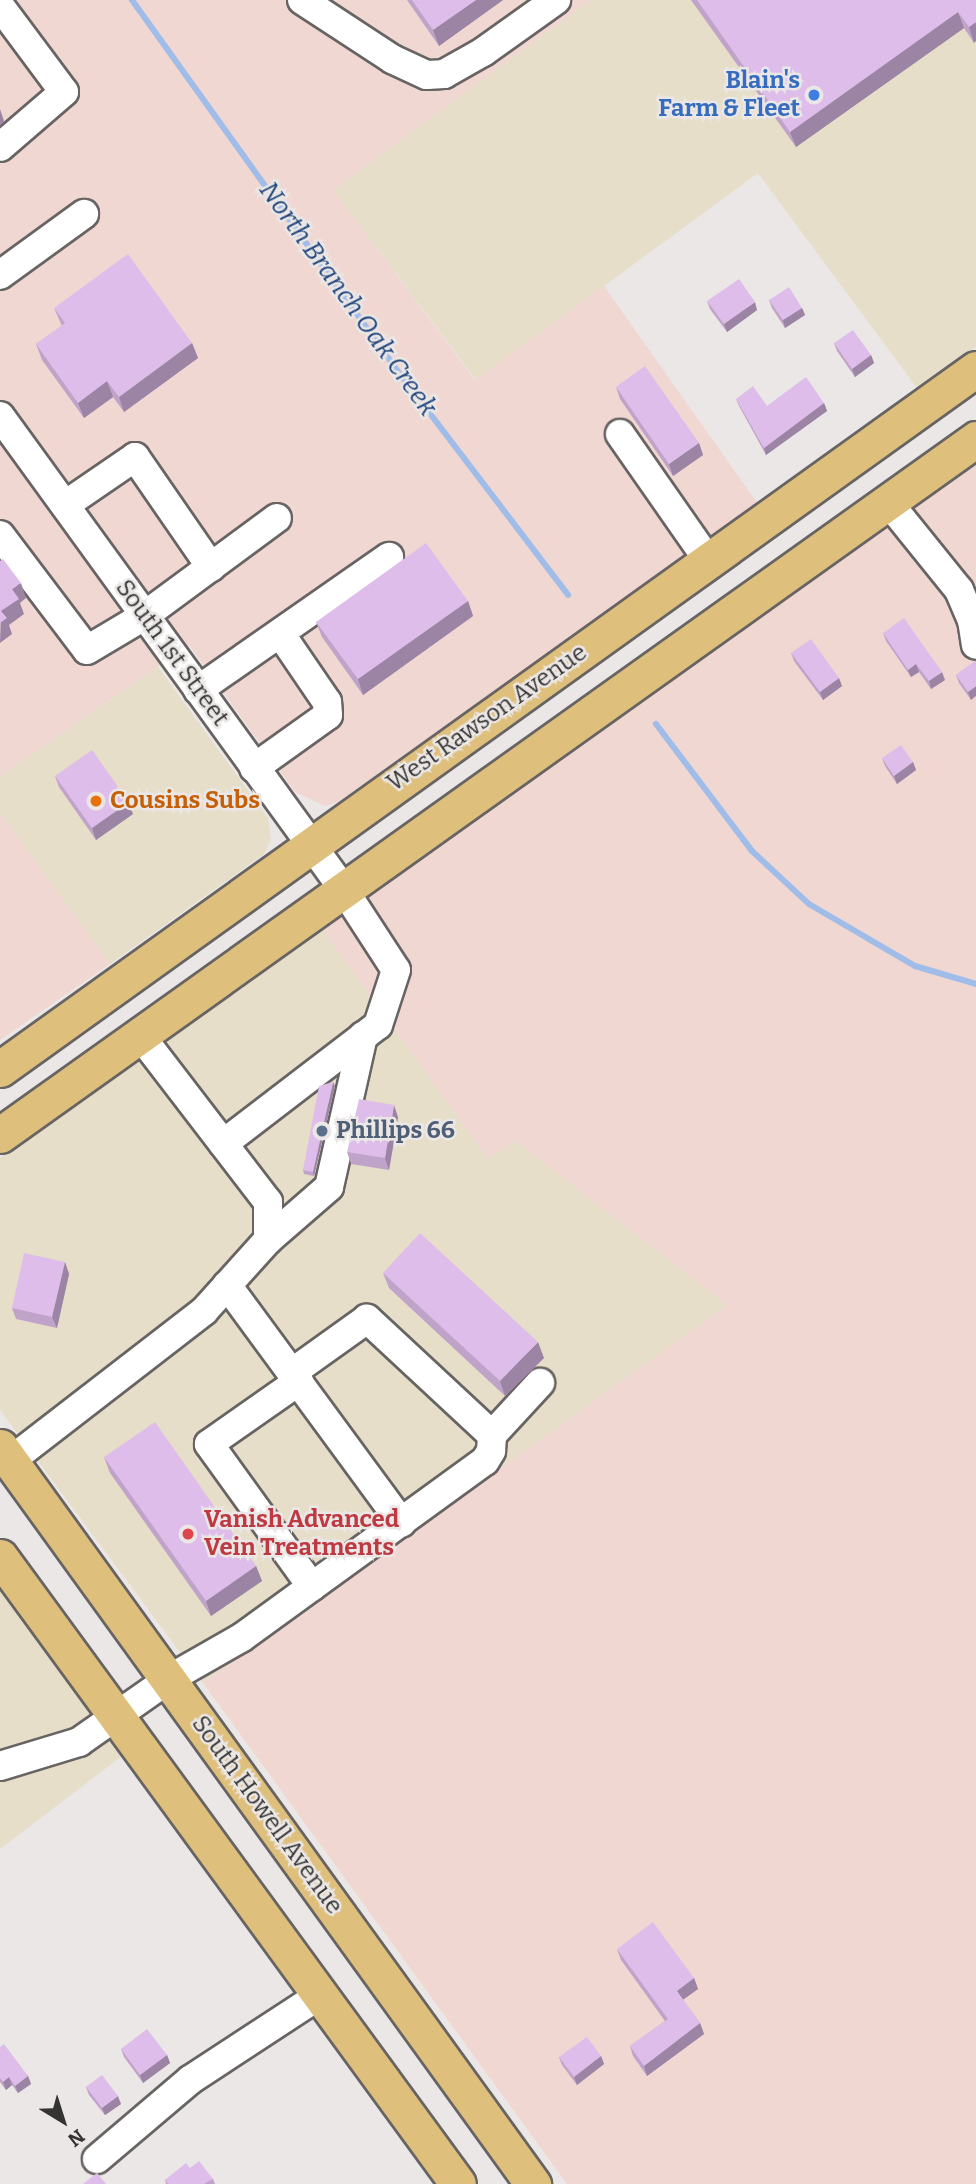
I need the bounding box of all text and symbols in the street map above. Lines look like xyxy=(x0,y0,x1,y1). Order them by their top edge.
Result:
place label: Blain's Farm & Fleet xyxy=(658,67,800,123)
marker: Blain's Farm & Fleet xyxy=(806,87,822,103)
water label: North Branch Oak Creek xyxy=(253,176,443,422)
street label: South 1st Street xyxy=(109,574,235,732)
street label: West Rawson Avenue xyxy=(382,638,592,798)
place label: Cousins Subs xyxy=(110,787,260,815)
marker: Cousins Subs xyxy=(88,793,104,809)
place label: Phillips 66 xyxy=(336,1117,455,1145)
marker: Phillips 66 xyxy=(314,1123,330,1139)
place label: Vanish Advanced Vein Treatments xyxy=(204,1506,399,1562)
marker: Vanish Advanced Vein Treatments xyxy=(178,1524,198,1544)
street label: South Howell Avenue xyxy=(185,1710,349,1920)
north arrow xyxy=(28,2086,98,2156)
text: N xyxy=(63,2124,89,2152)

